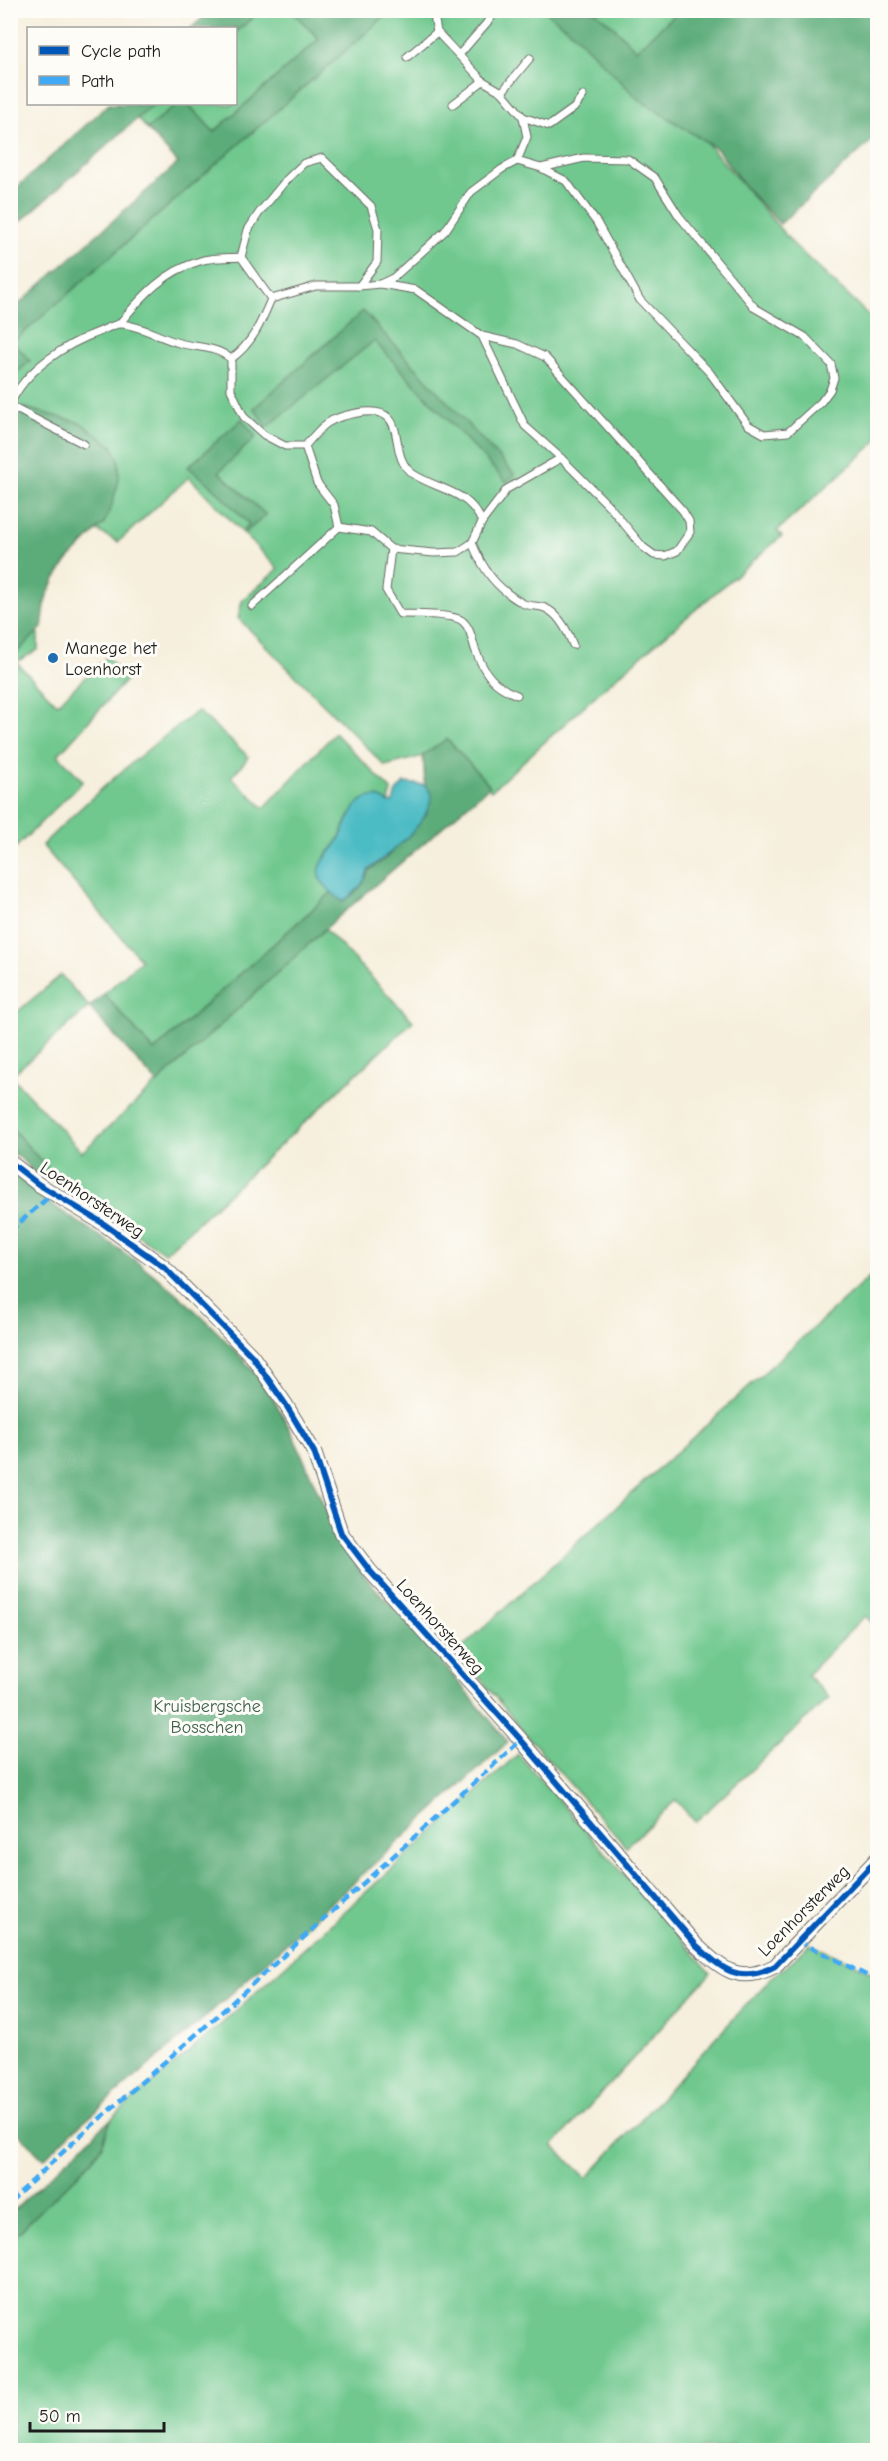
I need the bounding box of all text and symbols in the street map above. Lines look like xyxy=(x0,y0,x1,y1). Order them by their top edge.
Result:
legend xyxy=(27,27,237,105)
text: Cycle path xyxy=(81,41,161,62)
text: Path xyxy=(81,71,114,92)
place label: Manege het Loenhorst xyxy=(65,638,158,680)
marker: Manege het Loenhorst xyxy=(46,651,60,665)
street label: Loenhorsterweg xyxy=(36,1158,148,1242)
street label: Loenhorsterweg xyxy=(392,1575,488,1679)
park label: Kruisbergsche Bosschen xyxy=(153,1696,261,1738)
street label: Loenhorsterweg xyxy=(754,1861,854,1961)
scale bar xyxy=(30,2395,164,2433)
text: 50 m xyxy=(39,2406,81,2427)

